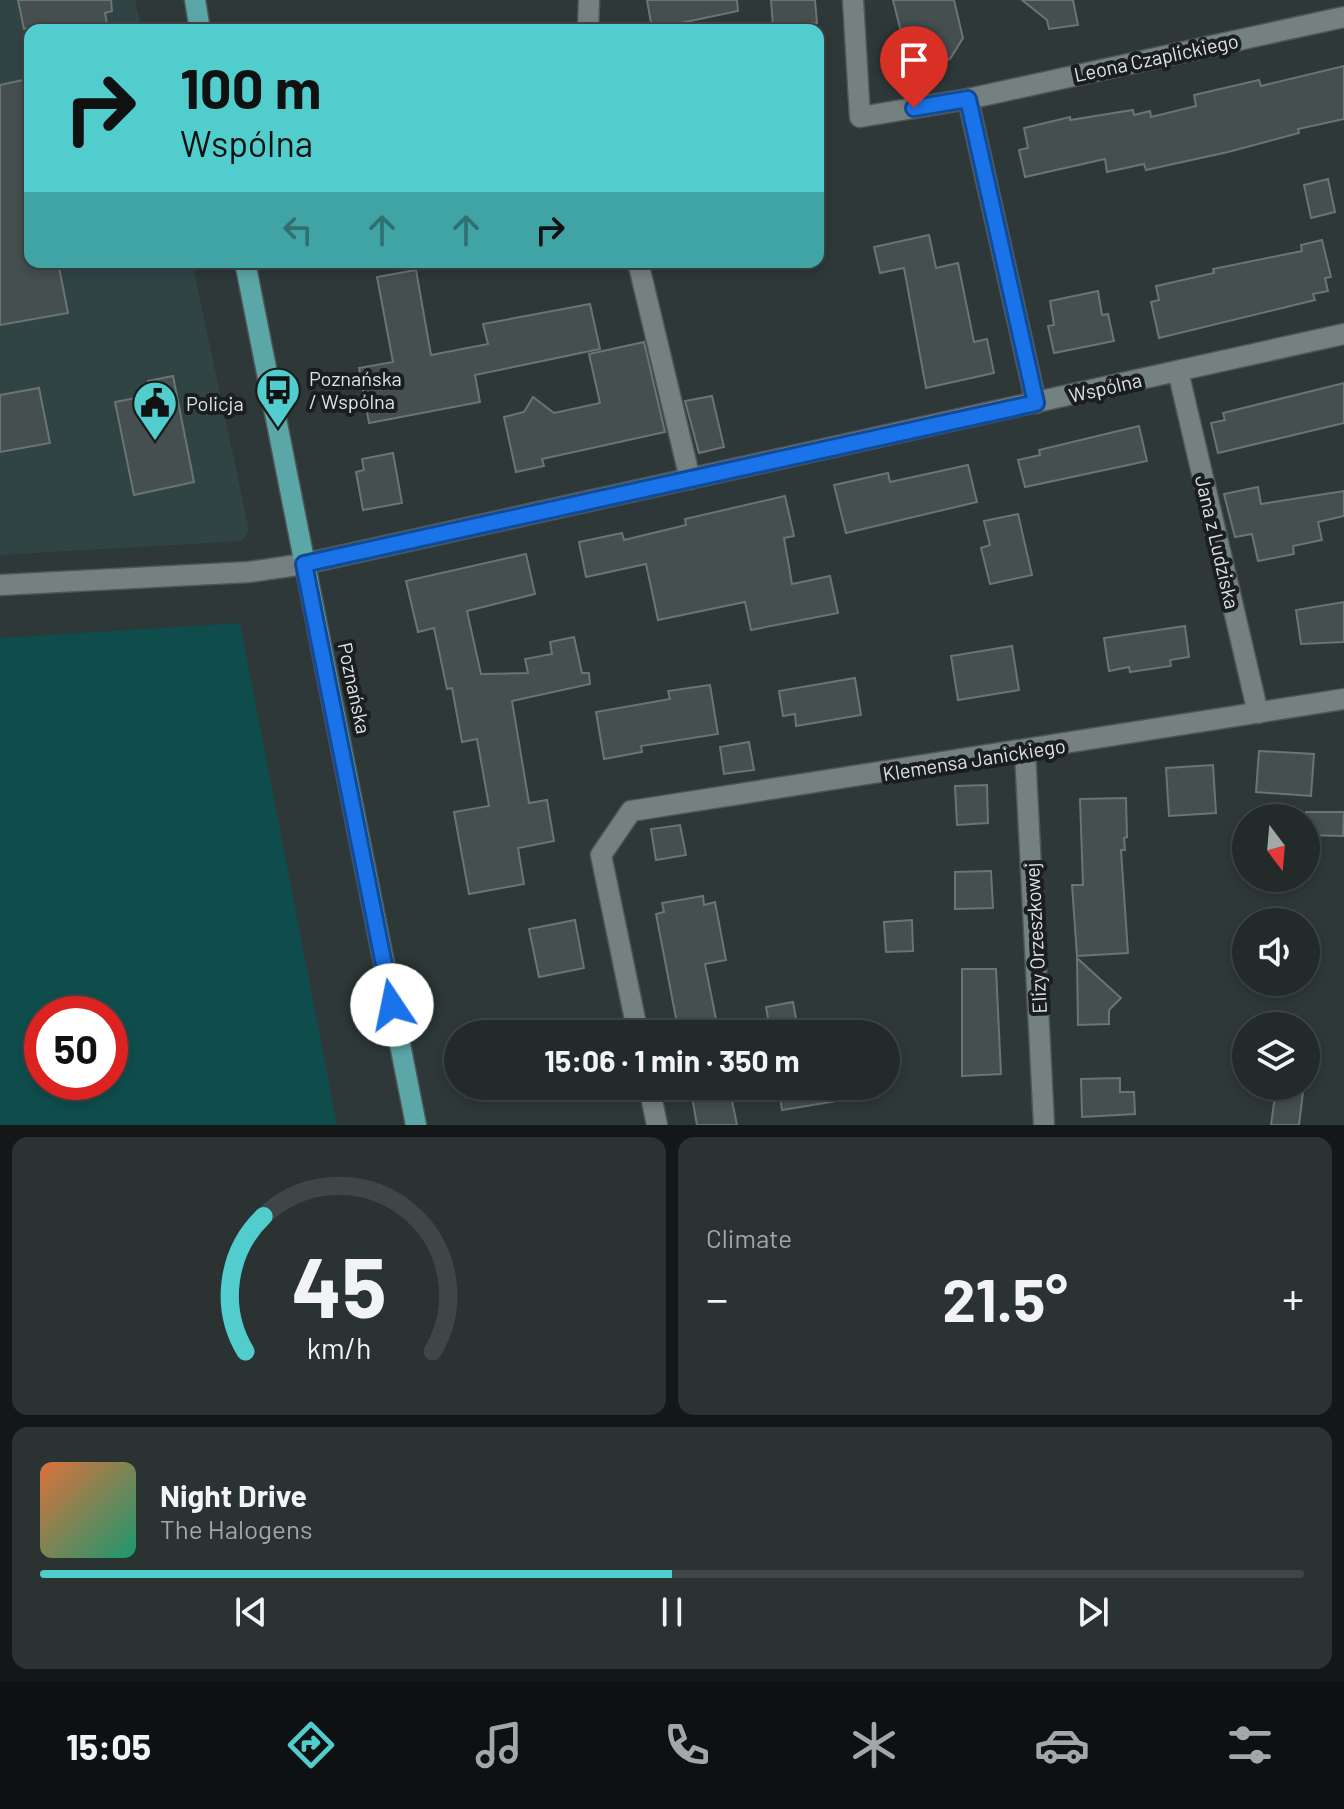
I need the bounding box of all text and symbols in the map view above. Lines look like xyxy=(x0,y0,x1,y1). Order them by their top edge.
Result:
pin xyxy=(880,26,948,108)
street label: Leona Czaplickiego xyxy=(1071,28,1241,86)
icon: arrive xyxy=(892,38,936,82)
text: 100 m xyxy=(180,53,322,120)
icon: right xyxy=(48,56,152,160)
text: Wspólna xyxy=(180,121,313,164)
icon: left xyxy=(276,208,320,252)
icon: ahead xyxy=(360,208,404,252)
icon: ahead xyxy=(444,208,488,252)
icon: right xyxy=(528,208,572,252)
bus stop icon: Poznańska / Wspólna xyxy=(254,366,302,429)
place label: Poznańska / Wspólna xyxy=(309,366,402,413)
street label: Wspólna xyxy=(1066,367,1144,407)
public building icon: Policja xyxy=(131,379,179,442)
place label: Policja xyxy=(186,391,244,415)
street label: Jana z Ludziska xyxy=(1191,473,1245,611)
street label: Poznańska xyxy=(334,640,376,736)
street label: Klemensa Janickiego xyxy=(881,733,1067,785)
north arrow xyxy=(1232,804,1320,892)
map controls xyxy=(1232,804,1320,1100)
street label: Elizy Orzeszkowej xyxy=(1019,862,1051,1014)
button: sound xyxy=(1232,908,1320,996)
position arrow xyxy=(350,963,434,1047)
speed limit sign: 50 xyxy=(24,996,128,1100)
button: layers xyxy=(1232,1012,1320,1100)
text: 15:06 · 1 min · 350 m xyxy=(544,1042,800,1078)
text: Climate xyxy=(706,1222,792,1253)
text: 45 xyxy=(291,1235,387,1335)
text: 21.5° xyxy=(942,1262,1068,1334)
text: − xyxy=(706,1271,728,1324)
text: + xyxy=(1282,1271,1304,1324)
text: km/h xyxy=(307,1330,371,1365)
text: Night Drive xyxy=(160,1477,307,1513)
text: The Halogens xyxy=(160,1513,312,1544)
icon: previous xyxy=(229,1590,273,1634)
icon: pause xyxy=(650,1590,694,1634)
icon: next xyxy=(1071,1590,1115,1634)
icon: directions xyxy=(283,1717,339,1773)
icon: music xyxy=(471,1717,527,1773)
icon: phone xyxy=(659,1717,715,1773)
icon: climate xyxy=(846,1717,902,1773)
icon: car xyxy=(1034,1717,1090,1773)
icon: filters xyxy=(1222,1717,1278,1773)
text: 15:05 xyxy=(66,1724,151,1767)

